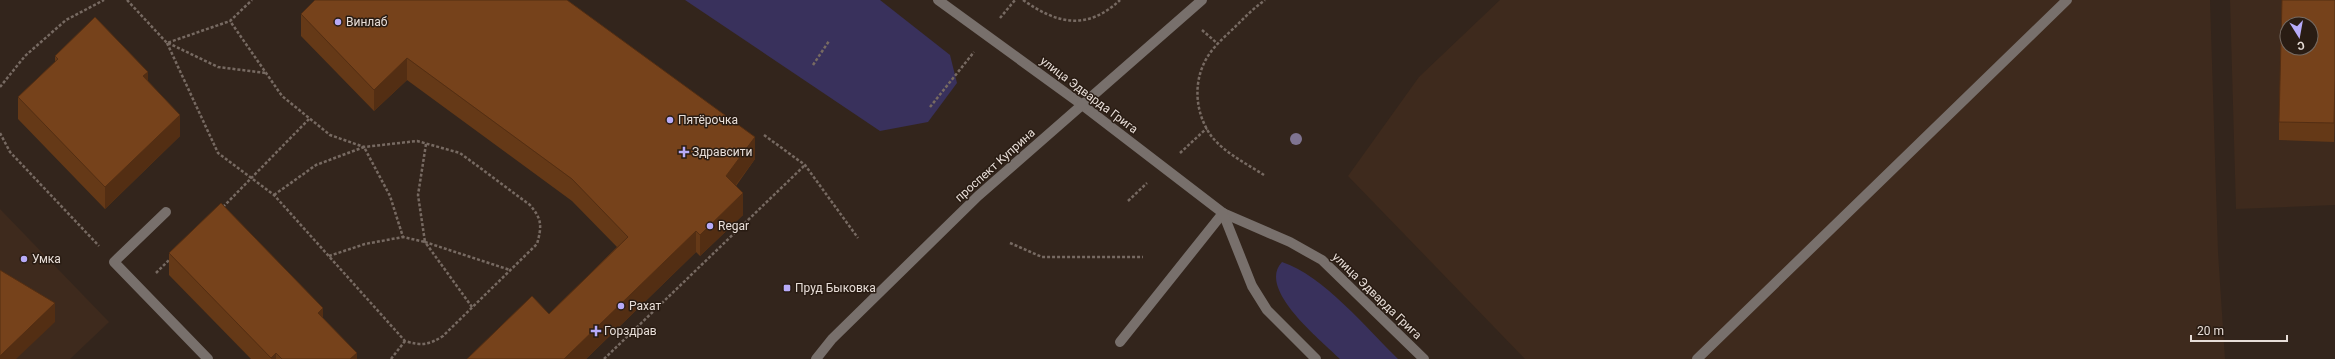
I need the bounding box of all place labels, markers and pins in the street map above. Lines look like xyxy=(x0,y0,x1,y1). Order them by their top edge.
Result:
place label: Винлаб xyxy=(346,15,388,29)
marker: Винлаб xyxy=(333,17,343,27)
place label: Пятёрочка xyxy=(678,113,738,127)
marker: Пятёрочка xyxy=(665,115,675,125)
place label: Здравсити xyxy=(692,145,752,159)
marker: Здравсити xyxy=(679,147,689,157)
place label: Regar xyxy=(718,219,749,233)
marker: Regar xyxy=(705,221,715,231)
place label: Умка xyxy=(32,252,61,266)
marker: Умка xyxy=(19,254,29,264)
place label: Пруд Быковка xyxy=(795,281,876,295)
marker: Пруд Быковка xyxy=(782,283,792,293)
place label: Рахат xyxy=(629,299,661,313)
marker: Рахат xyxy=(616,301,626,311)
place label: Горздрав xyxy=(604,324,657,338)
marker: Горздрав xyxy=(591,326,601,336)

